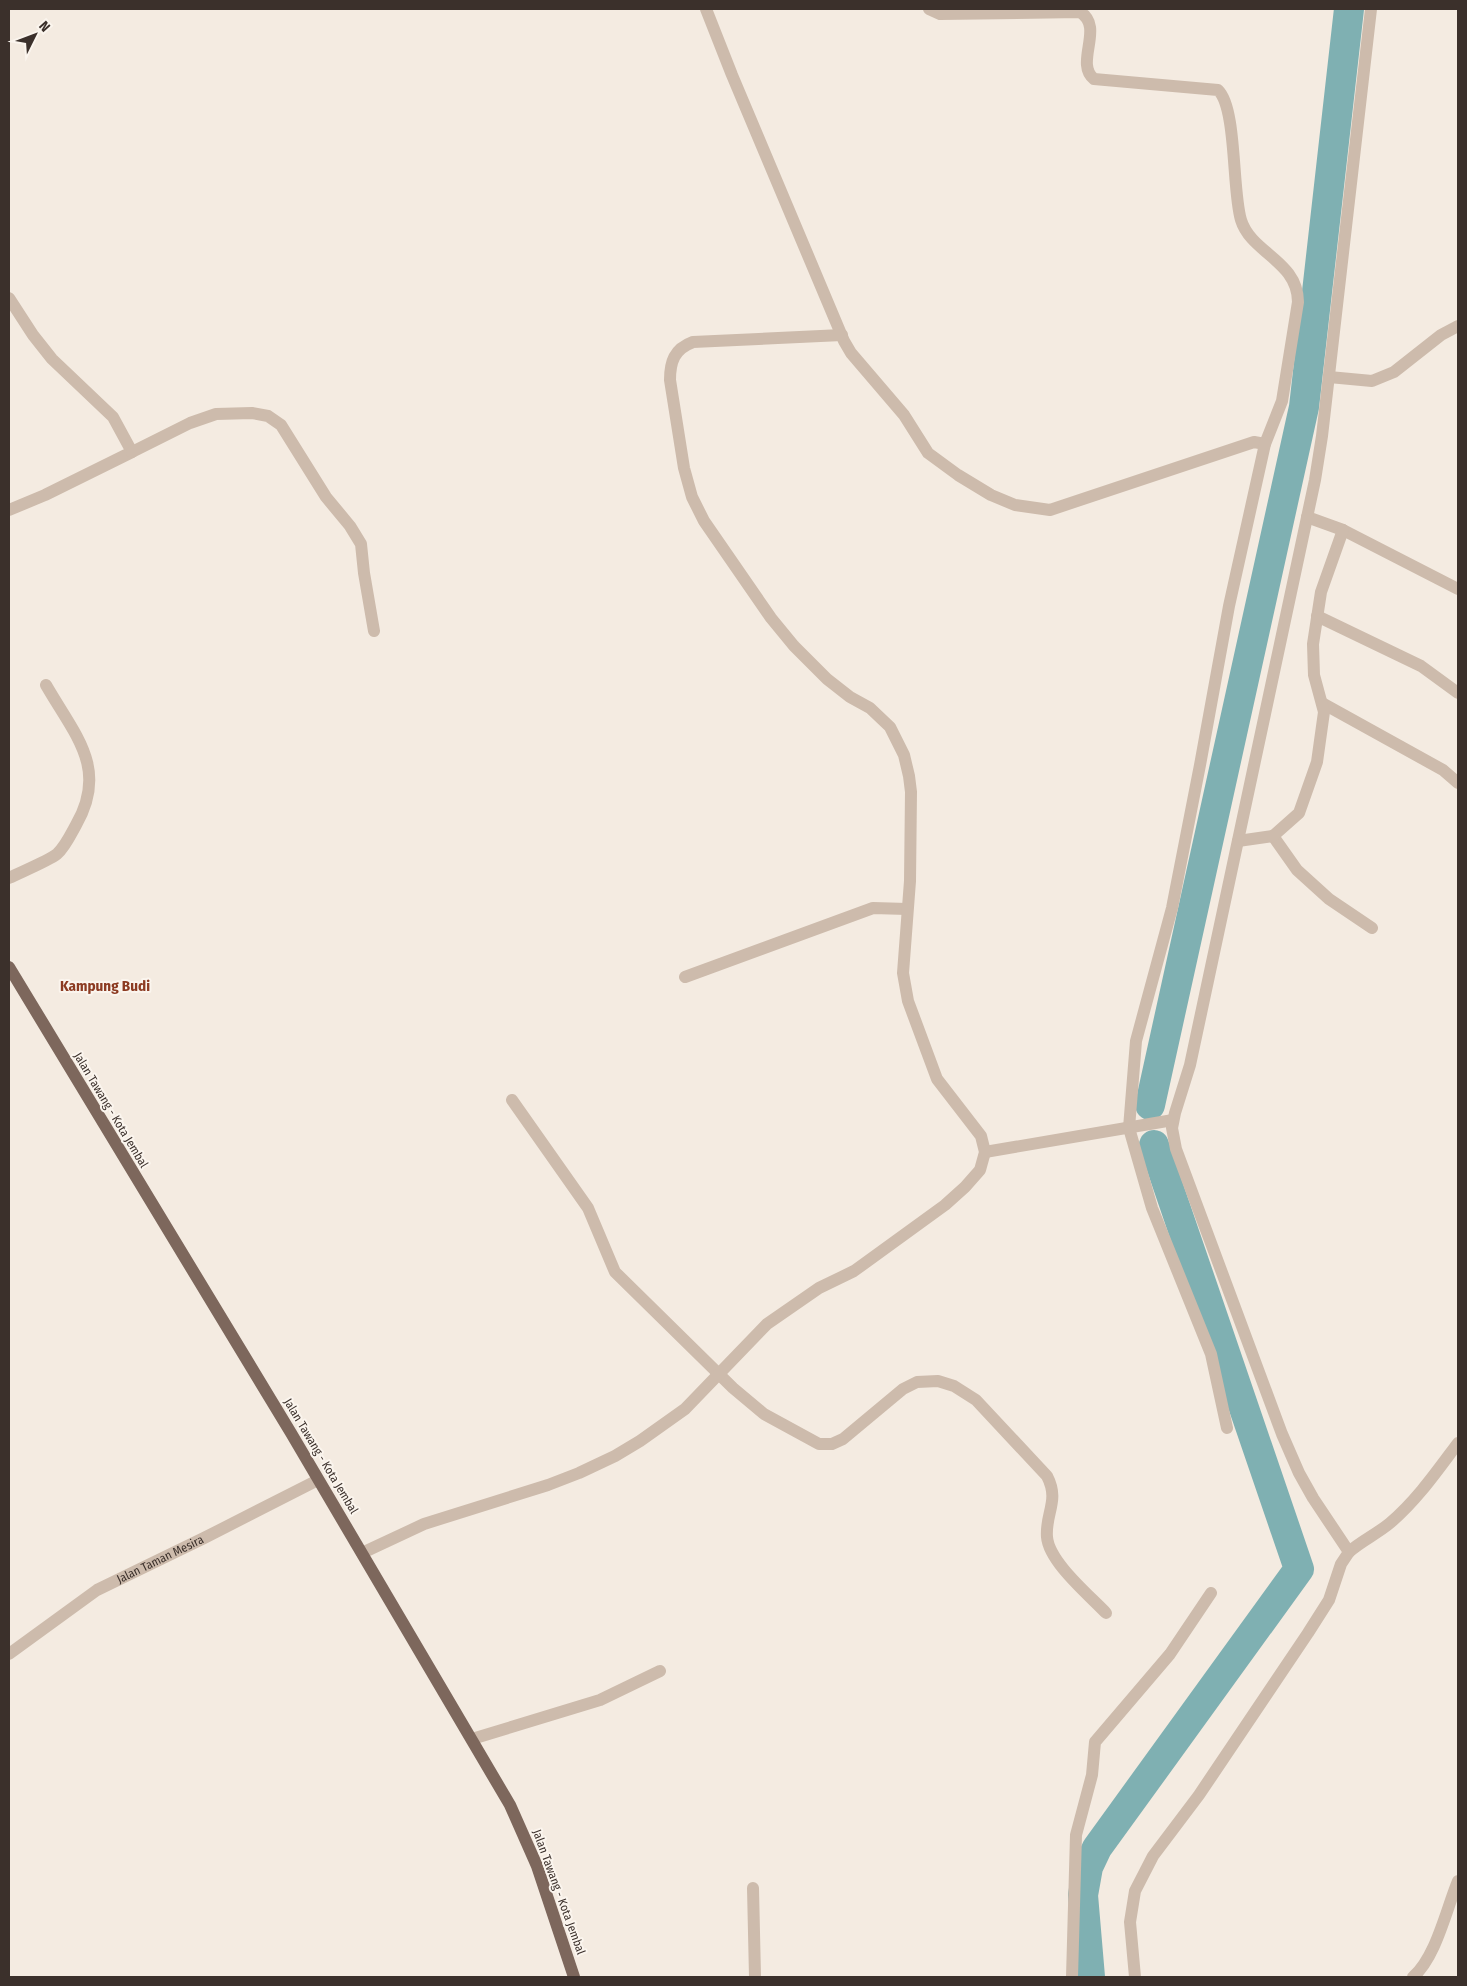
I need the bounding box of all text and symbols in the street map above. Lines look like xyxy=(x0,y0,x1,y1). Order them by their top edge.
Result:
north arrow xyxy=(10,10,60,60)
text: N xyxy=(35,18,53,35)
district label: Kampung Budi xyxy=(60,977,150,995)
street label: Jalan Tawang - Kota Jembal xyxy=(71,1050,151,1170)
street label: Jalan Tawang - Kota Jembal xyxy=(281,1396,361,1516)
street label: Jalan Taman Mesira xyxy=(114,1532,206,1586)
street label: Jalan Tawang - Kota Jembal xyxy=(530,1827,588,1957)

